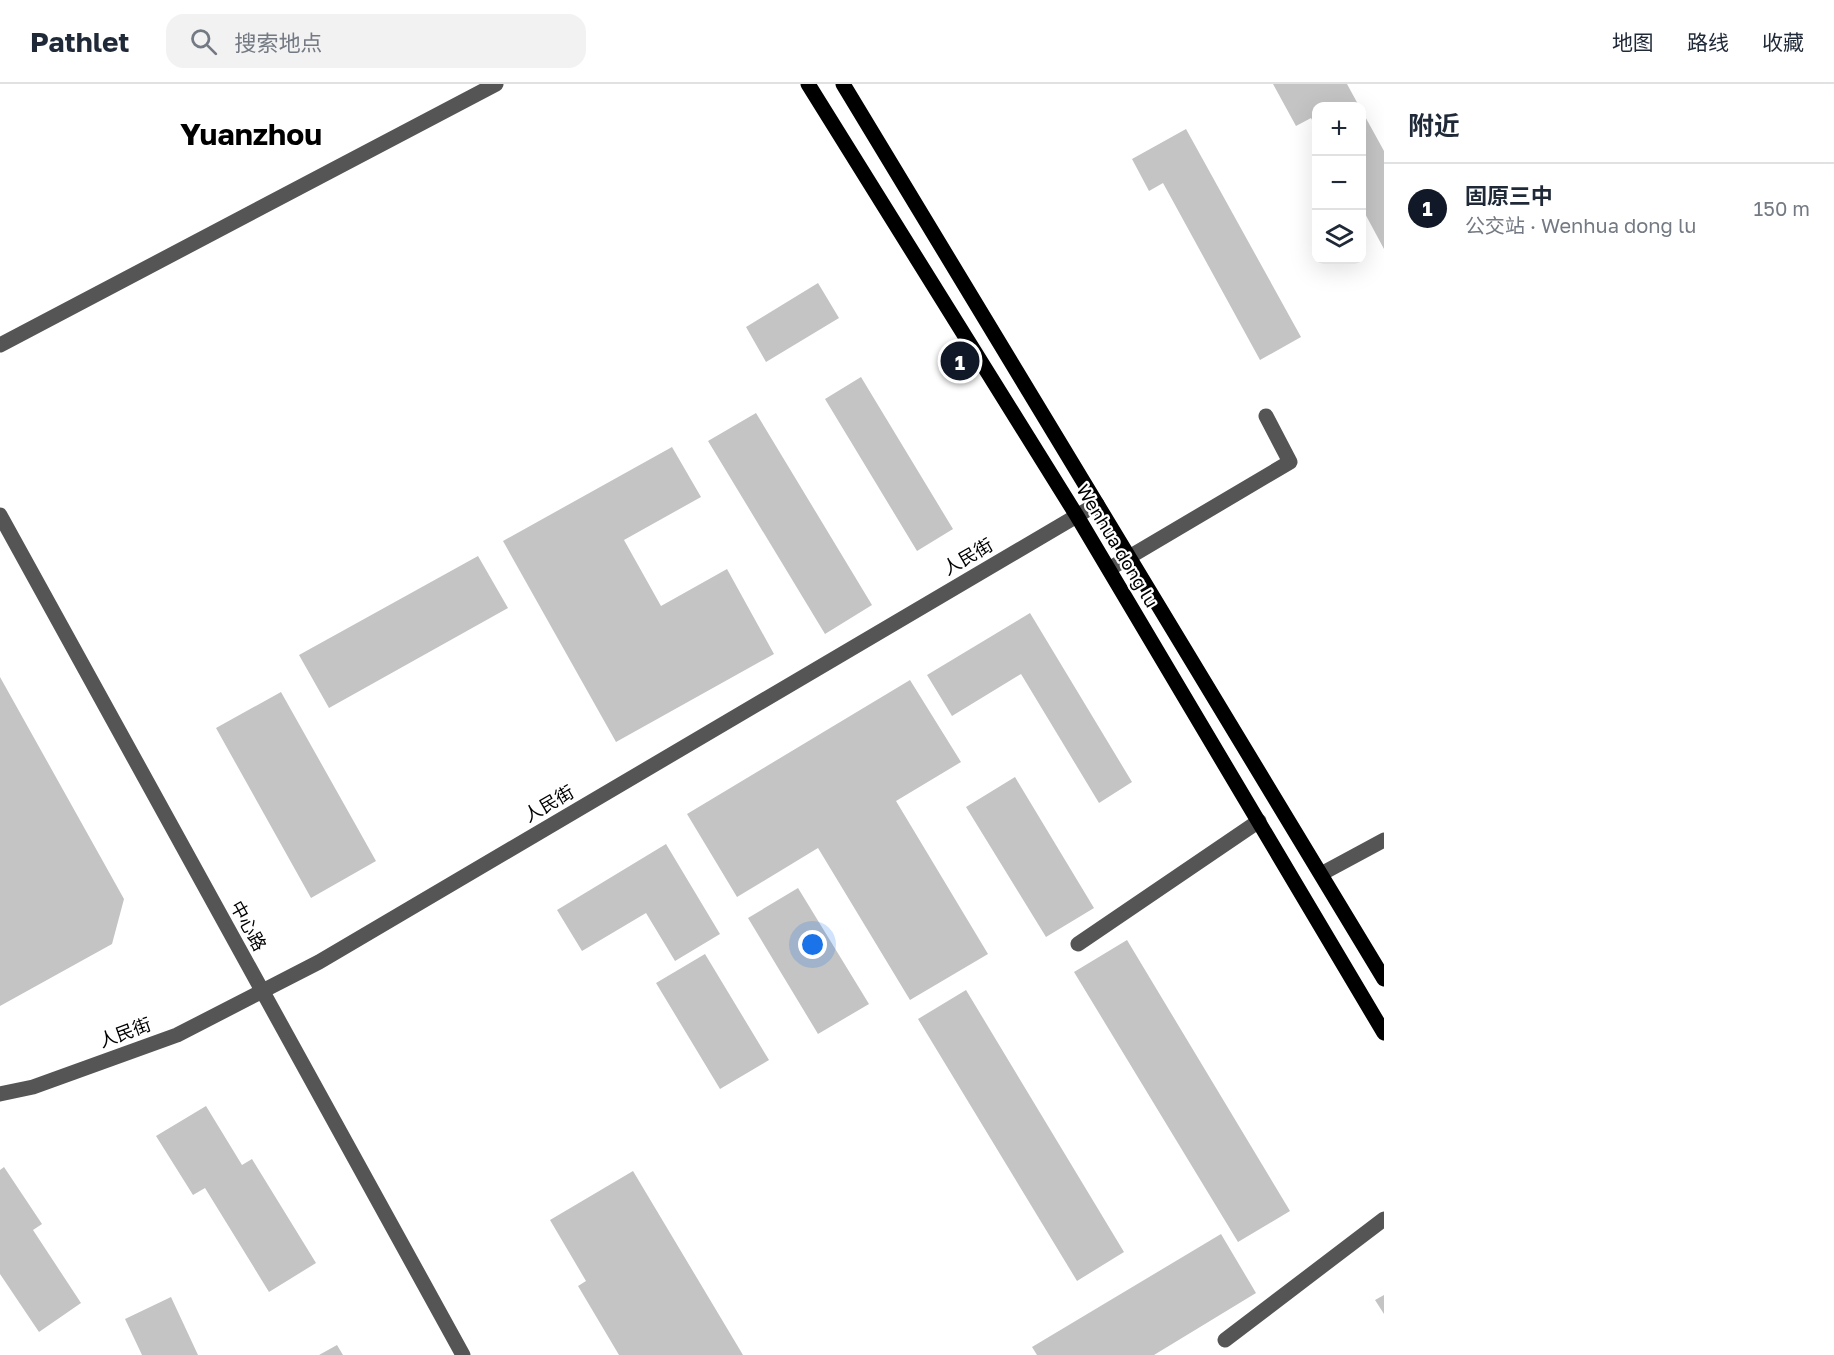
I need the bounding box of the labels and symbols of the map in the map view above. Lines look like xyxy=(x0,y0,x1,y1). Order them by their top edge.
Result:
district label: Yuanzhou xyxy=(180,116,322,152)
pin: 1 xyxy=(940,338,980,384)
street label: Wenhua dong lu xyxy=(1072,480,1163,611)
street label: 人民街 xyxy=(939,533,996,579)
street label: 人民街 xyxy=(520,780,577,826)
street label: 中心路 xyxy=(226,897,272,954)
your location xyxy=(798,930,827,959)
street label: 人民街 xyxy=(96,1012,154,1052)

